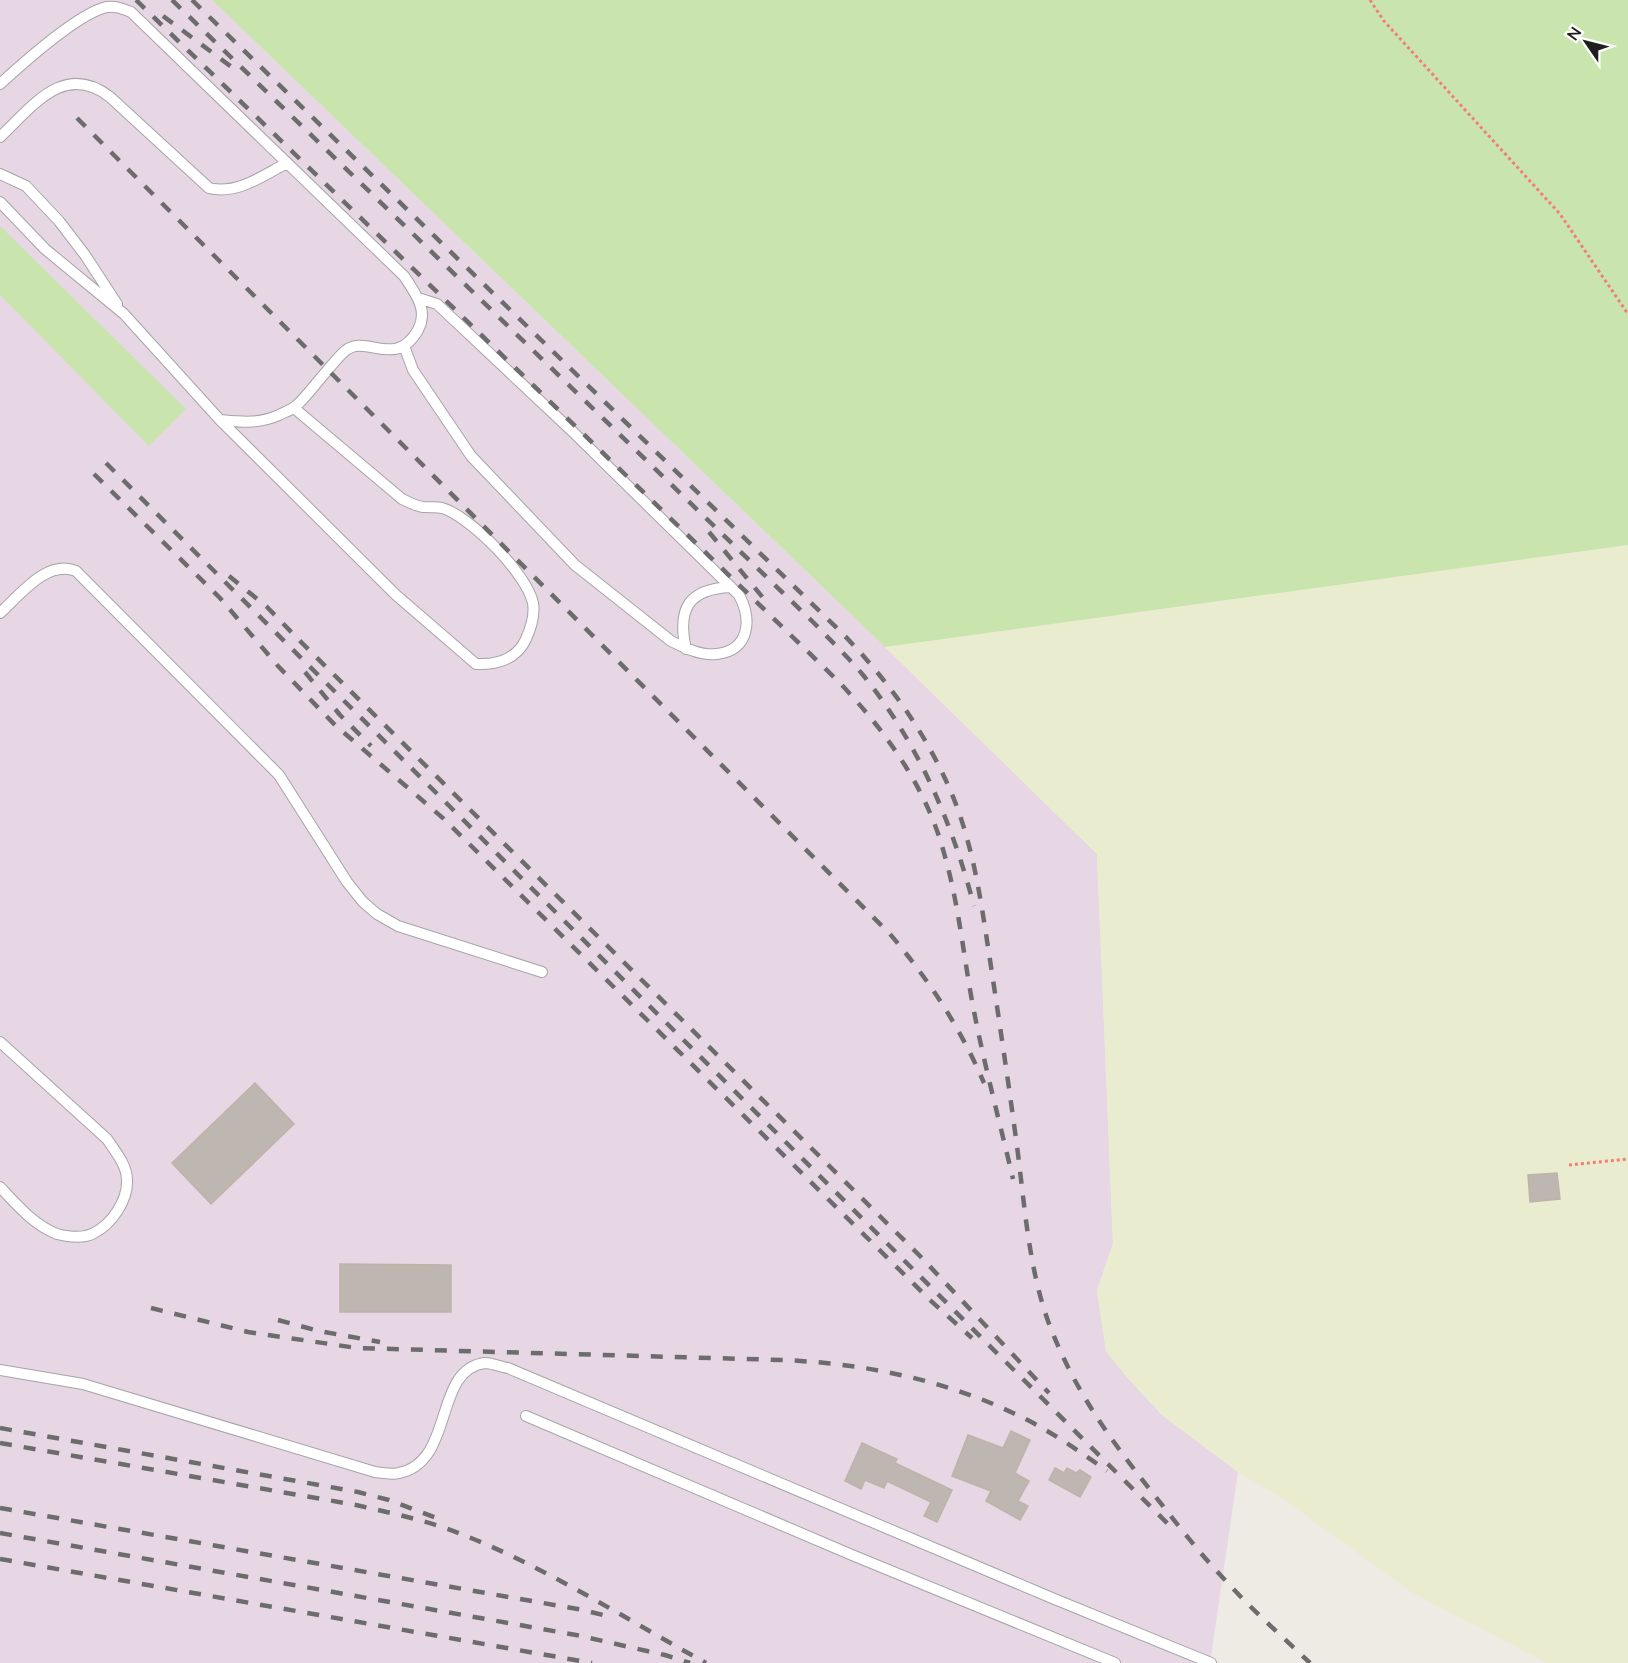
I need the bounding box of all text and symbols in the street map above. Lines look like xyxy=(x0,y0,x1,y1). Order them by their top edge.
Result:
north arrow xyxy=(1556,12,1616,72)
text: N xyxy=(1562,23,1585,44)

